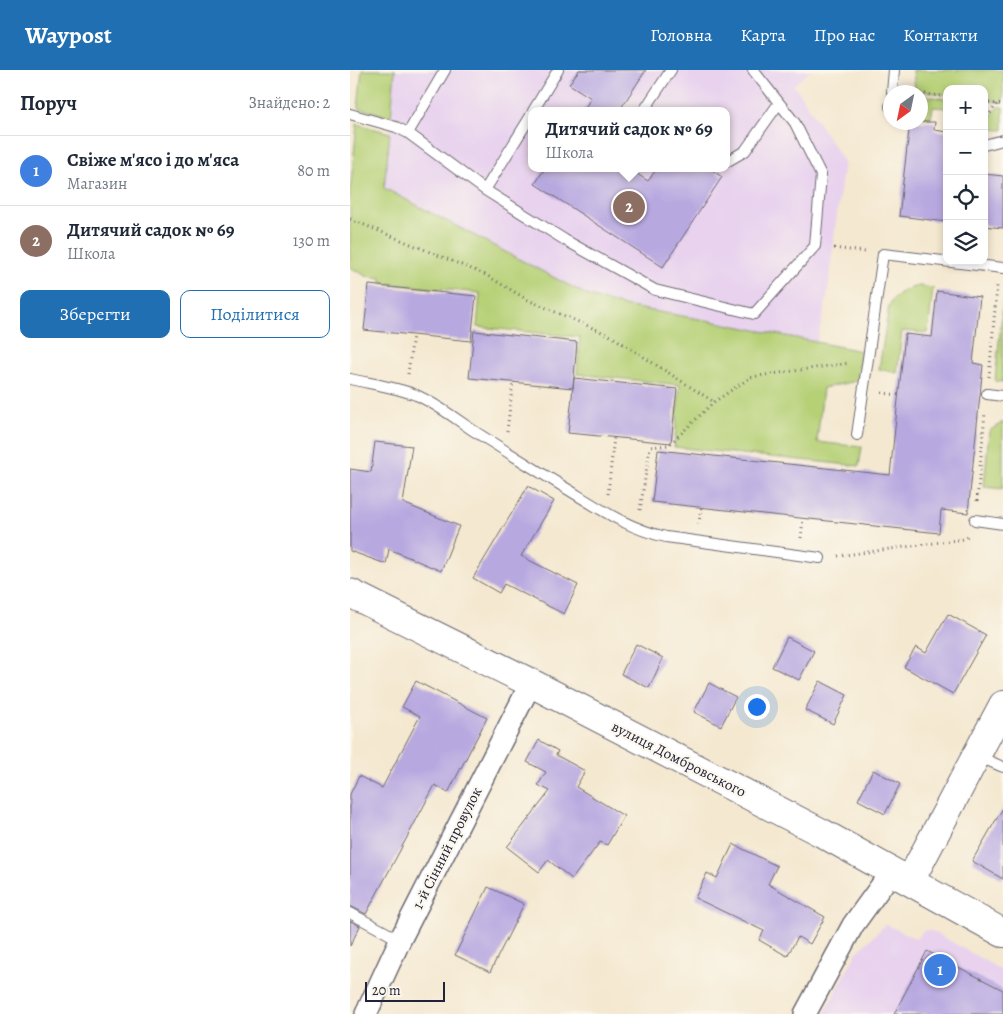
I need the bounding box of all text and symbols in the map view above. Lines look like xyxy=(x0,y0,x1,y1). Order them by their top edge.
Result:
text: Waypost xyxy=(25,19,112,51)
text: Головна xyxy=(650,23,712,47)
text: Карта xyxy=(740,23,786,47)
text: Про нас xyxy=(814,23,875,47)
text: Контакти xyxy=(903,23,978,47)
north arrow xyxy=(883,85,928,130)
map controls xyxy=(943,85,988,265)
button: + xyxy=(943,85,988,130)
text: Поруч xyxy=(20,89,77,117)
text: Знайдено: 2 xyxy=(249,92,330,114)
popup xyxy=(528,107,730,172)
text: Дитячий садок № 69 xyxy=(545,116,713,142)
button: − xyxy=(943,130,988,175)
text: Школа xyxy=(545,142,594,164)
text: Свіже м'ясо і до м'яса xyxy=(67,147,239,173)
text: 1 xyxy=(33,160,39,182)
text: 80 m xyxy=(297,160,330,182)
text: Магазин xyxy=(67,173,127,195)
button: locate xyxy=(943,175,988,220)
pin: 2 xyxy=(613,188,645,226)
text: Дитячий садок № 69 xyxy=(67,217,234,243)
button: layers xyxy=(943,220,988,265)
text: 2 xyxy=(32,230,40,252)
text: 130 m xyxy=(293,230,330,252)
text: Школа xyxy=(67,243,115,265)
button: Зберегти xyxy=(20,290,170,338)
button: Поділитися xyxy=(180,290,330,338)
your location xyxy=(744,694,770,720)
street label: вулиця Домбровського xyxy=(608,716,750,802)
street label: 1-й Сінний провулок xyxy=(408,783,487,913)
pin: 1 xyxy=(924,951,956,989)
scale bar xyxy=(365,979,445,1002)
text: 20 m xyxy=(372,981,401,1000)

